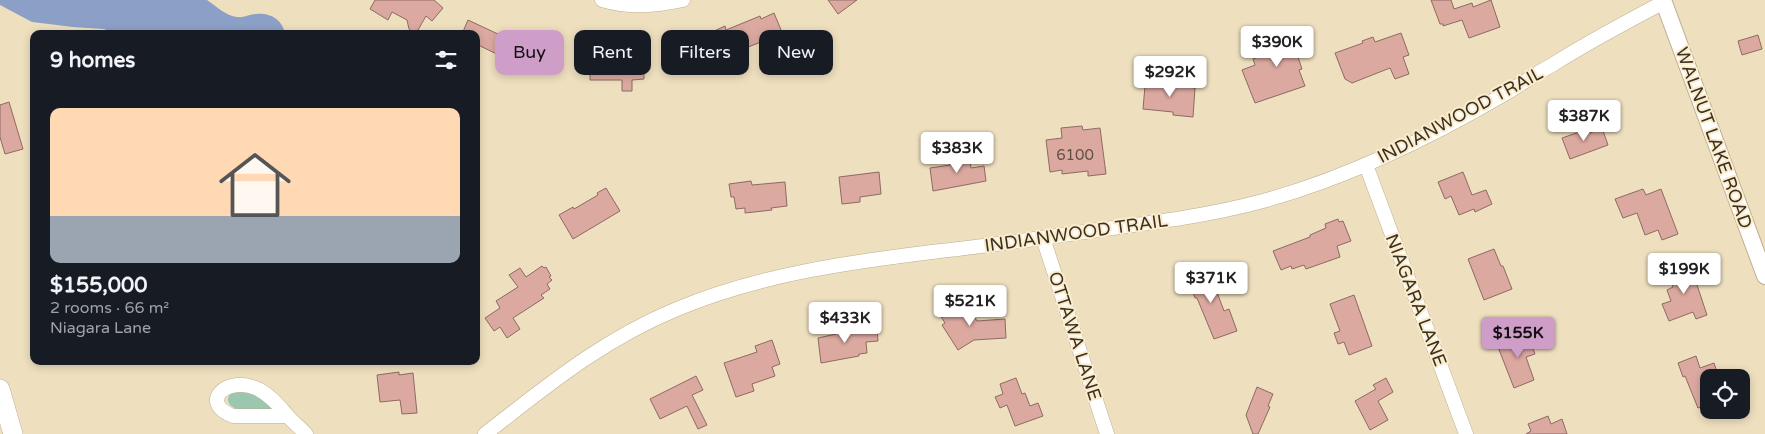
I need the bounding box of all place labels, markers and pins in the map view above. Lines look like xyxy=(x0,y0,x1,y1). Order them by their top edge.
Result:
pin: $390K xyxy=(1242,26,1312,68)
pin: $292K xyxy=(1135,56,1205,98)
pin: $387K xyxy=(1549,100,1619,142)
pin: $383K xyxy=(922,132,992,174)
pin: $199K xyxy=(1649,252,1719,295)
pin: $371K xyxy=(1176,262,1246,304)
pin: $521K xyxy=(935,284,1005,327)
pin: $433K xyxy=(810,302,880,344)
pin: $155K xyxy=(1483,316,1553,359)

